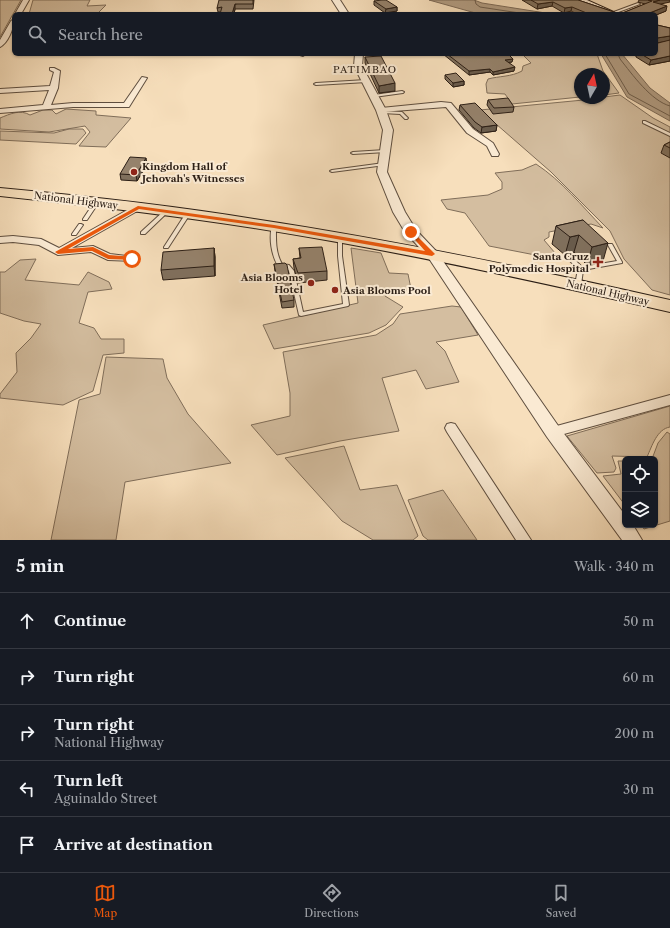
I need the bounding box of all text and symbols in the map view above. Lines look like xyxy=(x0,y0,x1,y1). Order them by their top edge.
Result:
search box xyxy=(12,12,658,56)
icon: search xyxy=(26,23,48,45)
text: Search here xyxy=(58,25,143,44)
district label: PATIMBAO xyxy=(333,63,397,76)
north arrow xyxy=(574,68,610,104)
place label: Kingdom Hall of Jehovah's Witnesses xyxy=(140,160,245,185)
marker: Kingdom Hall of Jehovah's Witnesses xyxy=(129,167,139,177)
street label: National Highway xyxy=(33,189,119,212)
route end xyxy=(402,223,420,241)
route start xyxy=(123,250,141,268)
place label: Santa Cruz Polymedic Hospital xyxy=(489,250,589,275)
marker: Santa Cruz Polymedic Hospital xyxy=(592,256,604,268)
place label: Asia Blooms Hotel xyxy=(240,271,303,296)
street label: National Highway xyxy=(565,277,651,308)
marker: Asia Blooms Hotel xyxy=(306,278,316,288)
place label: Asia Blooms Pool xyxy=(342,284,431,297)
marker: Asia Blooms Pool xyxy=(330,285,340,295)
map controls xyxy=(622,456,658,528)
button: locate xyxy=(622,456,658,492)
button: layers xyxy=(622,492,658,528)
text: 5 min xyxy=(16,556,64,576)
text: Walk · 340 m xyxy=(574,558,654,574)
icon: ahead xyxy=(16,610,38,632)
text: Continue xyxy=(54,611,126,630)
text: 50 m xyxy=(623,613,654,629)
icon: right xyxy=(16,666,38,688)
text: Turn right xyxy=(54,667,134,686)
text: 60 m xyxy=(623,669,654,685)
text: Turn right xyxy=(54,715,134,734)
icon: right xyxy=(16,722,38,744)
text: 200 m xyxy=(614,725,654,741)
text: National Highway xyxy=(54,734,164,750)
text: Turn left xyxy=(54,771,123,790)
icon: left xyxy=(16,778,38,800)
text: 30 m xyxy=(623,781,654,797)
text: Aguinaldo Street xyxy=(54,790,157,806)
icon: arrive xyxy=(16,834,38,856)
text: Arrive at destination xyxy=(54,835,213,854)
tab: Map xyxy=(94,882,117,920)
tab: Directions xyxy=(304,882,359,920)
tab: Saved xyxy=(546,882,576,920)

